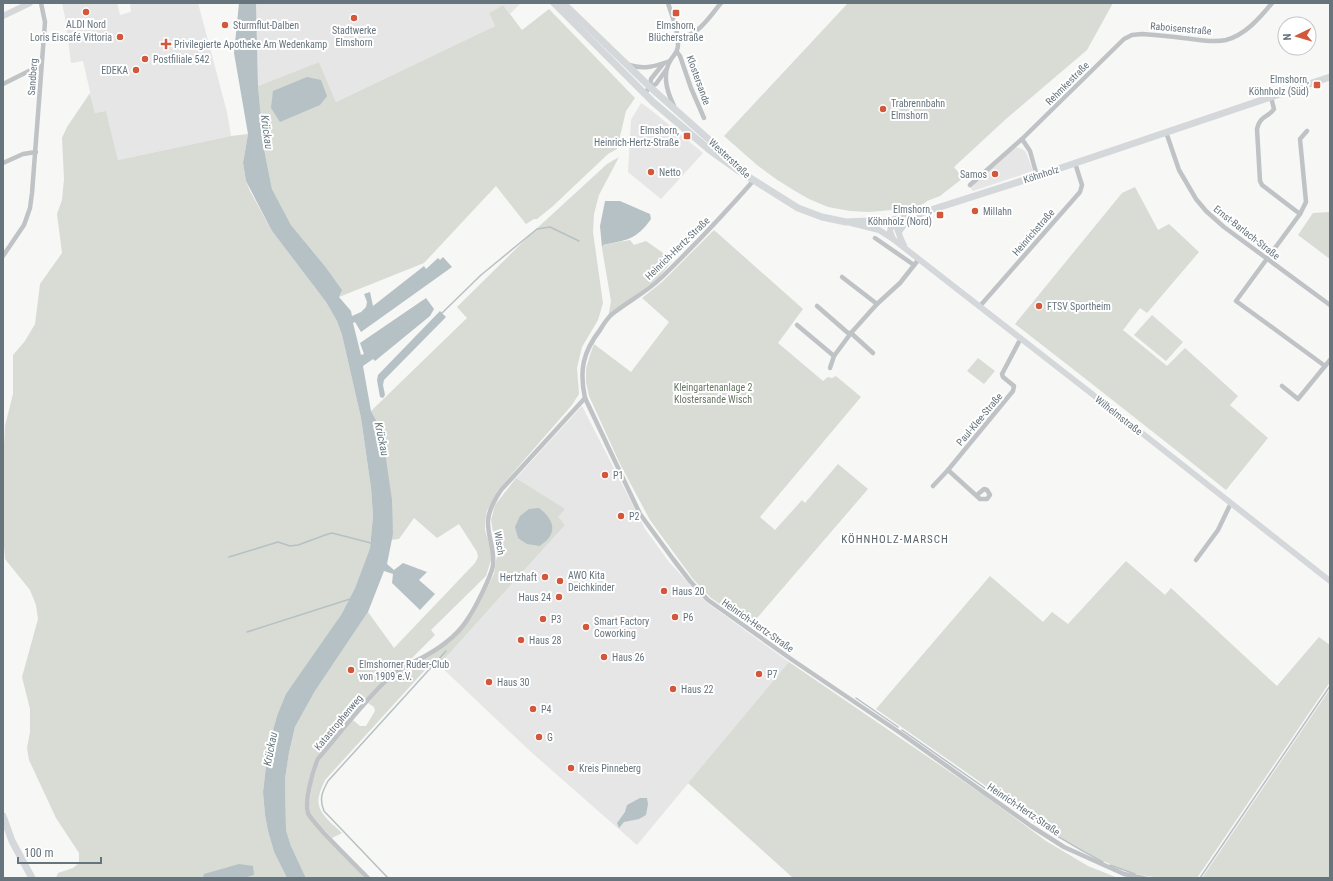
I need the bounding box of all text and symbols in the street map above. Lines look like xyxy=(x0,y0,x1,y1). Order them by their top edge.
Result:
marker: ALDI Nord xyxy=(81,7,91,17)
marker: Elmshorn, Blücherstraße xyxy=(671,8,681,18)
marker: Stadtwerke Elmshorn xyxy=(349,13,359,23)
north arrow xyxy=(1277,16,1317,56)
place label: ALDI Nord xyxy=(66,19,106,30)
marker: Sturmflut-Dalben xyxy=(220,20,230,30)
place label: Sturmflut-Dalben xyxy=(233,20,299,31)
place label: Elmshorn, Blücherstraße xyxy=(649,20,704,43)
street label: Raboisenstraße xyxy=(1150,20,1212,37)
place label: Stadtwerke Elmshorn xyxy=(332,25,376,48)
place label: Loris Eiscafé Vittoria xyxy=(30,32,112,43)
marker: Loris Eiscafé Vittoria xyxy=(115,32,125,42)
text: N xyxy=(1281,33,1294,41)
marker: Privilegierte Apotheke Am Wedenkamp xyxy=(161,39,171,49)
place label: Privilegierte Apotheke Am Wedenkamp xyxy=(174,39,327,50)
marker: Postfiliale 542 xyxy=(140,54,150,64)
place label: Postfiliale 542 xyxy=(153,54,209,65)
street label: Klostersande xyxy=(684,54,713,107)
street label: Sandberg xyxy=(26,58,39,96)
street label: Rehmkestraße xyxy=(1043,59,1091,107)
place label: EDEKA xyxy=(101,65,128,76)
marker: EDEKA xyxy=(131,65,141,75)
place label: Elmshorn, Köhnholz (Süd) xyxy=(1249,74,1309,98)
marker: Elmshorn, Köhnholz (Süd) xyxy=(1312,80,1322,90)
place label: Trabrennbahn Elmshorn xyxy=(891,98,945,121)
marker: Trabrennbahn Elmshorn xyxy=(878,104,888,114)
water label: Krückau xyxy=(258,114,275,150)
place label: Elmshorn, Heinrich-Hertz-Straße xyxy=(594,125,679,148)
marker: Elmshorn, Heinrich-Hertz-Straße xyxy=(682,131,692,141)
street label: Westerstraße xyxy=(707,136,753,180)
street label: Köhnholz xyxy=(1022,164,1060,185)
marker: Netto xyxy=(646,167,656,177)
place label: Netto xyxy=(659,167,681,178)
place label: Samos xyxy=(960,169,987,180)
marker: Samos xyxy=(990,169,1000,179)
street label: Ernst-Barlach-Straße xyxy=(1211,203,1282,262)
place label: Elmshorn, Köhnholz (Nord) xyxy=(868,204,932,228)
marker: Millahn xyxy=(970,206,980,216)
place label: Millahn xyxy=(983,206,1012,217)
street label: Heinrichstraße xyxy=(1010,207,1057,258)
marker: Elmshorn, Köhnholz (Nord) xyxy=(935,210,945,220)
street label: Heinrich-Hertz-Straße xyxy=(643,215,712,282)
marker: FTSV Sportheim xyxy=(1034,301,1044,311)
place label: FTSV Sportheim xyxy=(1047,301,1111,312)
park label: Kleingartenanlage 2 Klostersande Wisch xyxy=(674,382,752,405)
street label: Paul-Klee-Straße xyxy=(954,391,1005,448)
street label: Wilhelmstraße xyxy=(1093,394,1145,437)
water label: Krückau xyxy=(372,421,391,457)
marker: P1 xyxy=(600,470,610,480)
place label: P1 xyxy=(613,470,623,481)
marker: P2 xyxy=(616,511,626,521)
place label: P2 xyxy=(629,511,640,522)
street label: Wisch xyxy=(492,530,507,556)
district label: KÖHNHOLZ-MARSCH xyxy=(841,533,949,546)
place label: AWO Kita Deichkinder xyxy=(568,570,614,593)
place label: Hertzhaft xyxy=(500,572,537,583)
marker: Hertzhaft xyxy=(540,572,550,582)
marker: AWO Kita Deichkinder xyxy=(555,576,565,586)
marker: Haus 20 xyxy=(659,586,669,596)
place label: Haus 20 xyxy=(672,586,705,597)
place label: Haus 24 xyxy=(518,592,551,603)
marker: Haus 24 xyxy=(554,592,564,602)
street label: Heinrich-Hertz-Straße xyxy=(720,597,796,654)
marker: P6 xyxy=(670,612,680,622)
place label: P6 xyxy=(683,612,694,623)
marker: P3 xyxy=(538,614,548,624)
place label: P3 xyxy=(551,614,562,625)
place label: Smart Factory Coworking xyxy=(594,616,649,639)
marker: Smart Factory Coworking xyxy=(581,622,591,632)
marker: Haus 28 xyxy=(516,635,526,645)
place label: Haus 28 xyxy=(529,635,562,646)
marker: Haus 26 xyxy=(599,652,609,662)
place label: Haus 26 xyxy=(612,652,645,663)
place label: Elmshorner Ruder-Club von 1909 e.V. xyxy=(359,659,449,682)
marker: Elmshorner Ruder-Club von 1909 e.V. xyxy=(346,665,356,675)
marker: P7 xyxy=(754,669,764,679)
place label: P7 xyxy=(767,669,778,680)
marker: Haus 30 xyxy=(484,677,494,687)
place label: Haus 30 xyxy=(497,677,530,688)
marker: Haus 22 xyxy=(668,684,678,694)
place label: Haus 22 xyxy=(681,684,714,695)
street label: Katastrophenweg xyxy=(312,692,365,752)
marker: P4 xyxy=(528,704,538,714)
place label: P4 xyxy=(541,704,552,715)
water label: Krückau xyxy=(261,731,280,767)
marker: G xyxy=(534,732,544,742)
place label: G xyxy=(547,732,553,743)
marker: Kreis Pinneberg xyxy=(566,763,576,773)
place label: Kreis Pinneberg xyxy=(579,763,641,774)
street label: Heinrich-Hertz-Straße xyxy=(985,781,1062,838)
scale bar xyxy=(18,839,101,865)
text: 100 m xyxy=(24,846,54,860)

